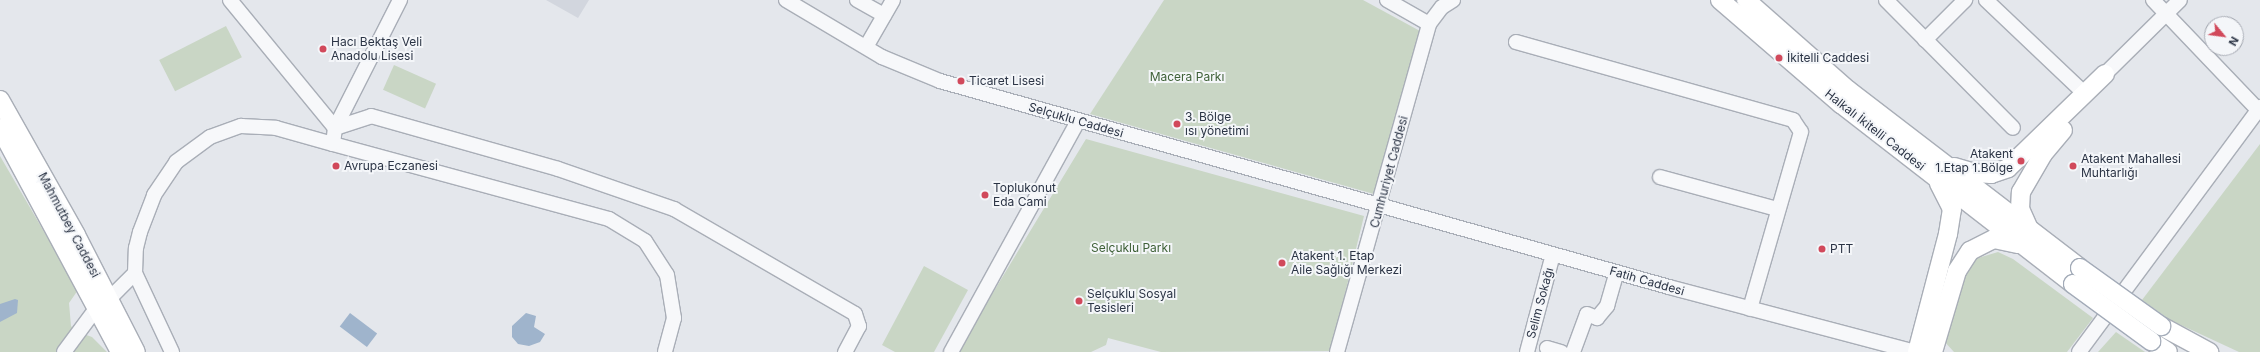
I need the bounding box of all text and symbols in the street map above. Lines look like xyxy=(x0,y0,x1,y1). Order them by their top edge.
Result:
north arrow xyxy=(2204,16,2244,56)
text: N xyxy=(2225,34,2242,48)
place label: Hacı Bektaş Veli Anadolu Lisesi xyxy=(331,35,422,63)
marker: Hacı Bektaş Veli Anadolu Lisesi xyxy=(318,44,328,54)
place label: İkitelli Caddesi xyxy=(1787,51,1869,65)
marker: İkitelli Caddesi xyxy=(1774,53,1784,63)
park label: Macera Parkı xyxy=(1150,70,1224,84)
place label: Ticaret Lisesi xyxy=(969,74,1044,88)
marker: Ticaret Lisesi xyxy=(956,76,966,86)
street label: Halkalı İkitelli Caddesi xyxy=(1822,86,1928,174)
street label: Selçuklu Caddesi xyxy=(1027,100,1125,140)
place label: 3. Bölge ısı yönetimi xyxy=(1185,110,1249,138)
street label: Cumhuriyet Caddesi xyxy=(1367,114,1411,230)
marker: 3. Bölge ısı yönetimi xyxy=(1172,119,1182,129)
place label: Atakent 1.Etap 1.Bölge xyxy=(1935,147,2013,175)
place label: Atakent Mahallesi Muhtarlığı xyxy=(2081,152,2181,180)
marker: Atakent 1.Etap 1.Bölge xyxy=(2016,156,2026,166)
place label: Avrupa Eczanesi xyxy=(344,159,438,173)
marker: Avrupa Eczanesi xyxy=(331,161,341,171)
marker: Atakent Mahallesi Muhtarlığı xyxy=(2068,161,2078,171)
street label: Mahmutbey Caddesi xyxy=(35,170,103,280)
place label: Toplukonut Eda Cami xyxy=(993,181,1056,209)
marker: Toplukonut Eda Cami xyxy=(980,190,990,200)
park label: Selçuklu Parkı xyxy=(1091,241,1171,255)
place label: PTT xyxy=(1830,242,1853,256)
marker: PTT xyxy=(1817,244,1827,254)
place label: Atakent 1. Etap Aile Sağlığı Merkezi xyxy=(1291,249,1402,277)
marker: Atakent 1. Etap Aile Sağlığı Merkezi xyxy=(1276,257,1288,269)
street label: Fatih Caddesi xyxy=(1608,263,1686,299)
street label: Selim Sokağı xyxy=(1524,266,1556,340)
place label: Selçuklu Sosyal Tesisleri xyxy=(1087,287,1176,315)
marker: Selçuklu Sosyal Tesisleri xyxy=(1074,296,1084,306)

